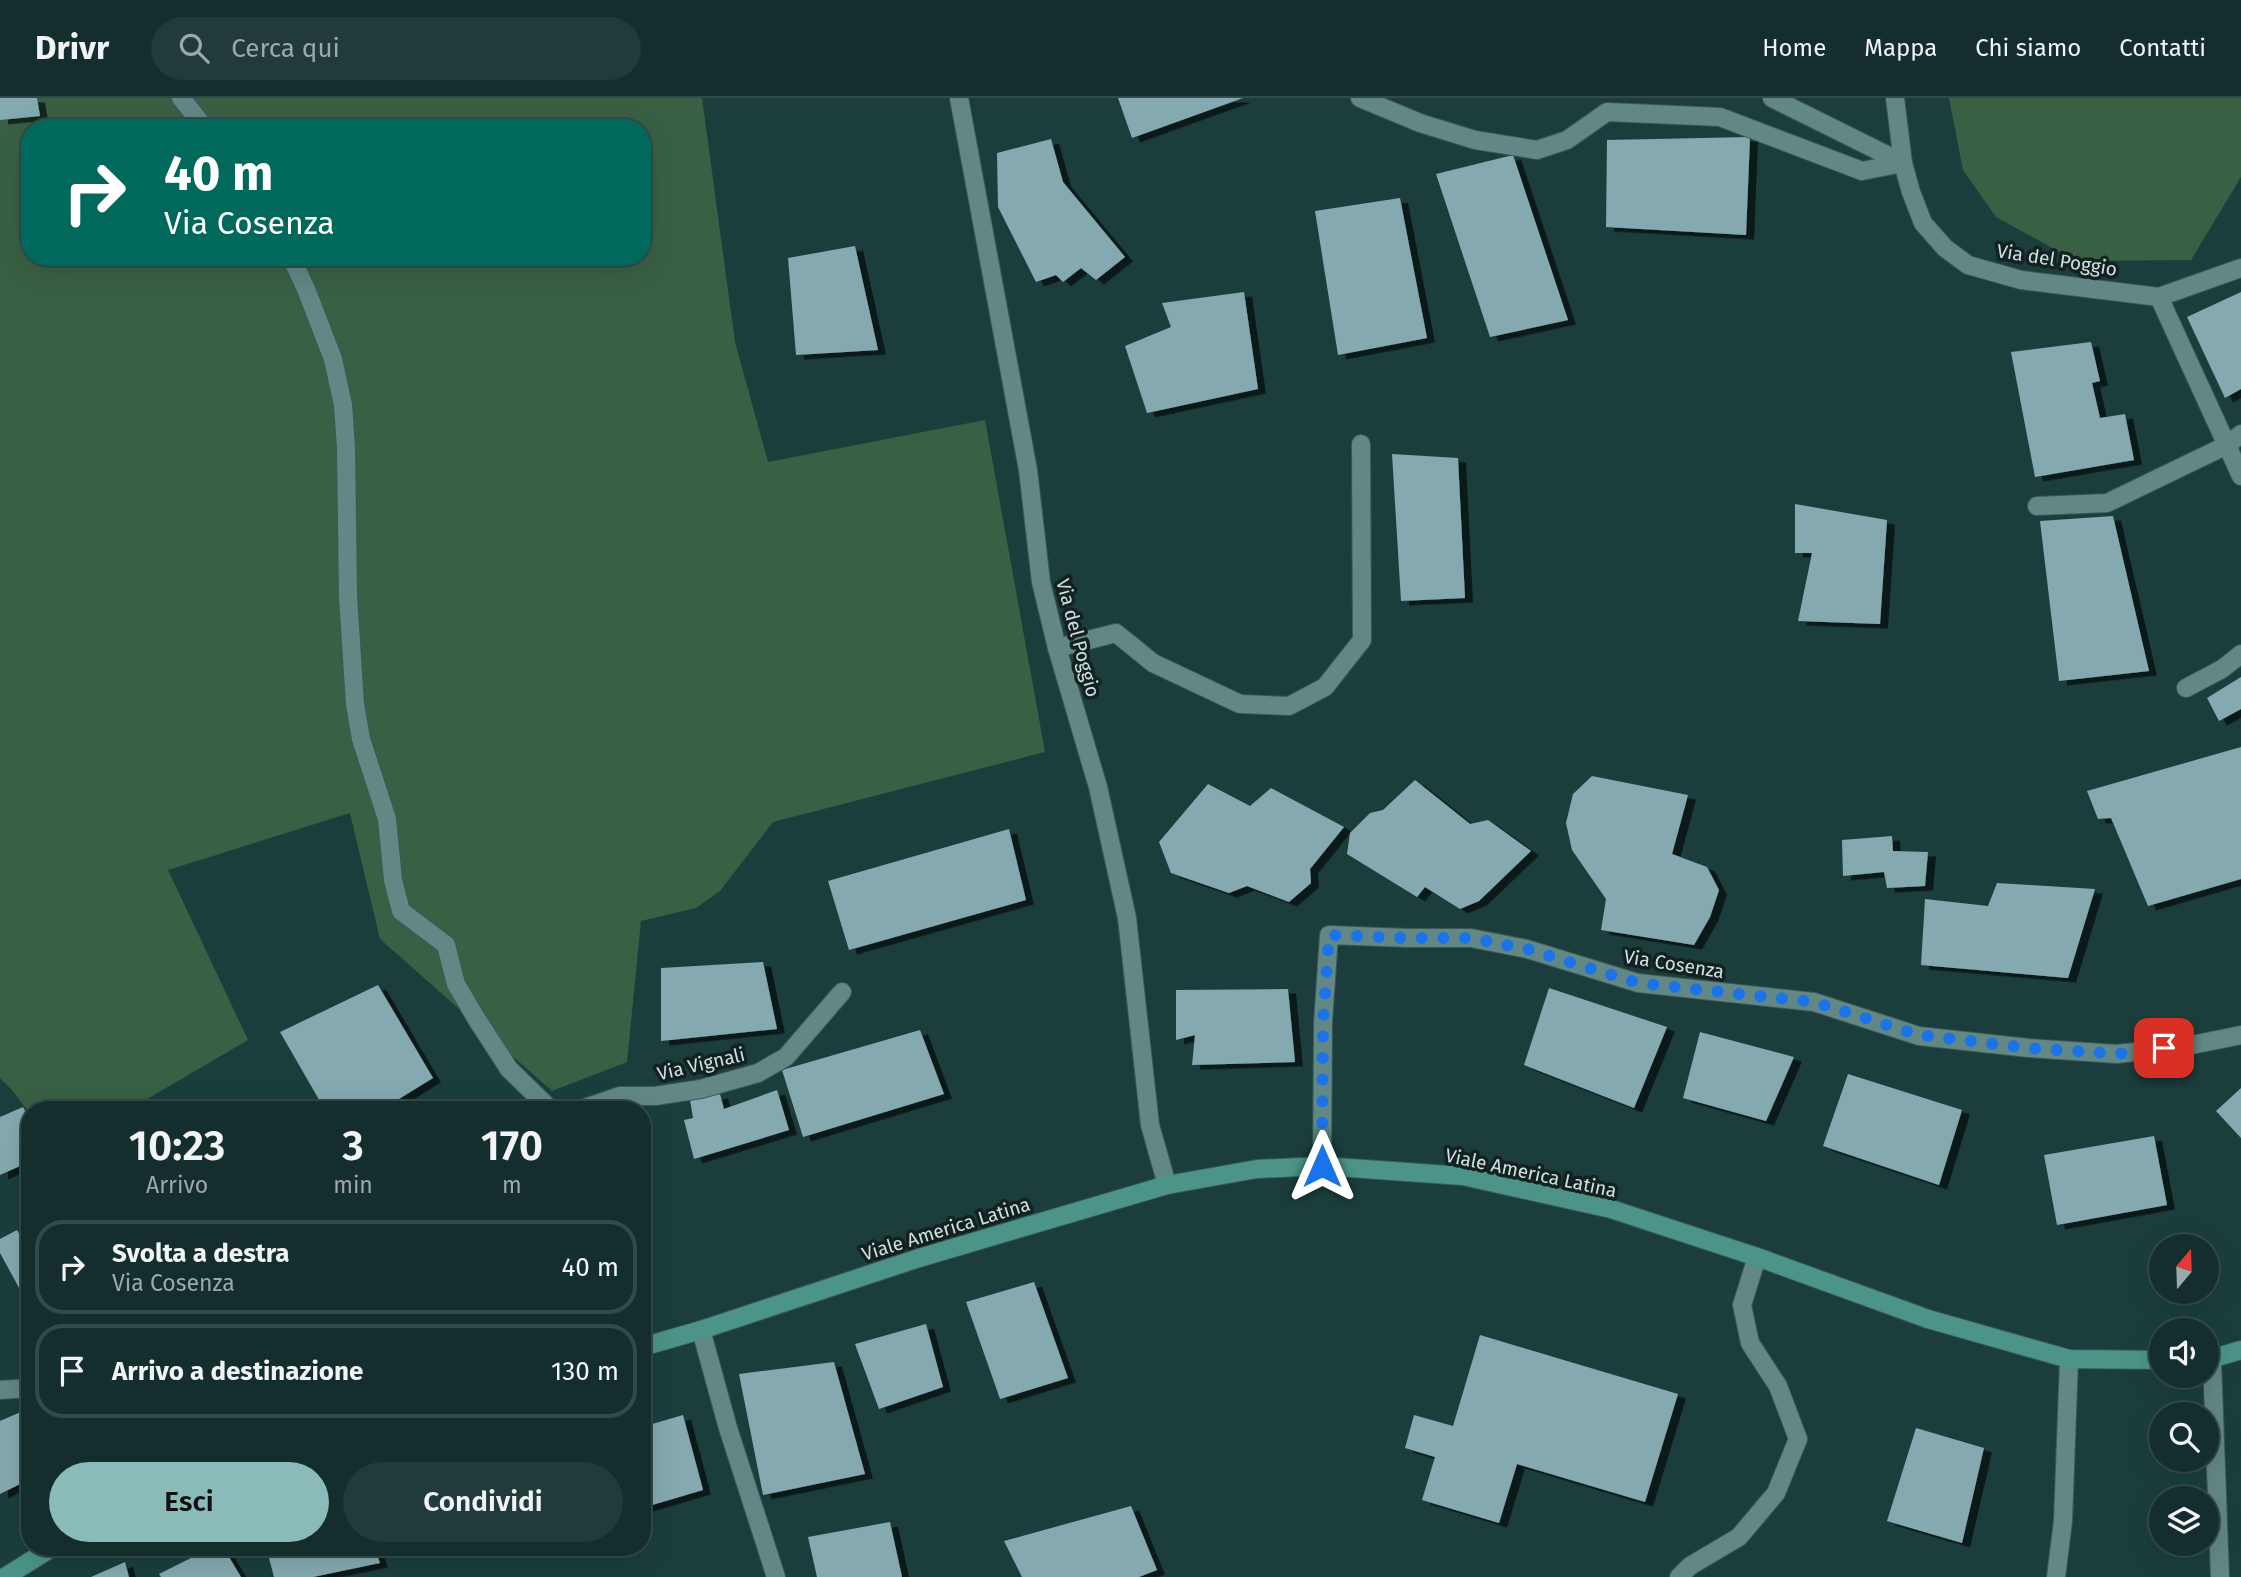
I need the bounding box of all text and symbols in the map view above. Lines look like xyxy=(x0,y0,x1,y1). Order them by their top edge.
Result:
search box xyxy=(151,17,641,80)
text: Drivr xyxy=(35,28,109,68)
icon: search xyxy=(175,29,213,67)
text: Cerca qui xyxy=(231,33,340,64)
text: Home xyxy=(1762,34,1826,62)
text: Mappa xyxy=(1864,34,1937,62)
text: Chi siamo xyxy=(1975,34,2081,62)
text: Contatti xyxy=(2119,34,2206,62)
text: 40 m xyxy=(164,144,273,203)
icon: right xyxy=(49,147,140,238)
text: Via Cosenza xyxy=(164,204,335,242)
street label: Via del Poggio xyxy=(1995,239,2119,281)
street label: Via del Poggio xyxy=(1051,576,1105,700)
street label: Via Cosenza xyxy=(1622,945,1726,983)
pin xyxy=(2134,1018,2194,1078)
icon: arrive xyxy=(2145,1029,2183,1067)
street label: Via Vignali xyxy=(655,1043,747,1085)
text: 10:23 xyxy=(129,1121,225,1171)
text: 3 xyxy=(342,1121,364,1171)
text: 170 xyxy=(481,1121,543,1171)
position arrow xyxy=(1285,1129,1359,1203)
street label: Viale America Latina xyxy=(1443,1144,1619,1202)
text: Arrivo xyxy=(146,1171,208,1199)
text: min xyxy=(333,1171,373,1199)
text: m xyxy=(502,1171,522,1199)
street label: Viale America Latina xyxy=(859,1192,1033,1266)
north arrow xyxy=(2149,1234,2219,1304)
map controls xyxy=(2149,1234,2219,1556)
text: Svolta a destra xyxy=(112,1238,290,1269)
icon: right xyxy=(53,1248,91,1286)
text: 40 m xyxy=(561,1252,619,1283)
text: Via Cosenza xyxy=(112,1269,235,1297)
button: sound xyxy=(2149,1318,2219,1388)
icon: arrive xyxy=(53,1352,91,1390)
text: Arrivo a destinazione xyxy=(112,1356,363,1387)
text: 130 m xyxy=(551,1356,619,1387)
button: search xyxy=(2149,1402,2219,1472)
button: Esci xyxy=(49,1462,329,1542)
button: Condividi xyxy=(343,1462,623,1542)
button: layers xyxy=(2149,1486,2219,1556)

